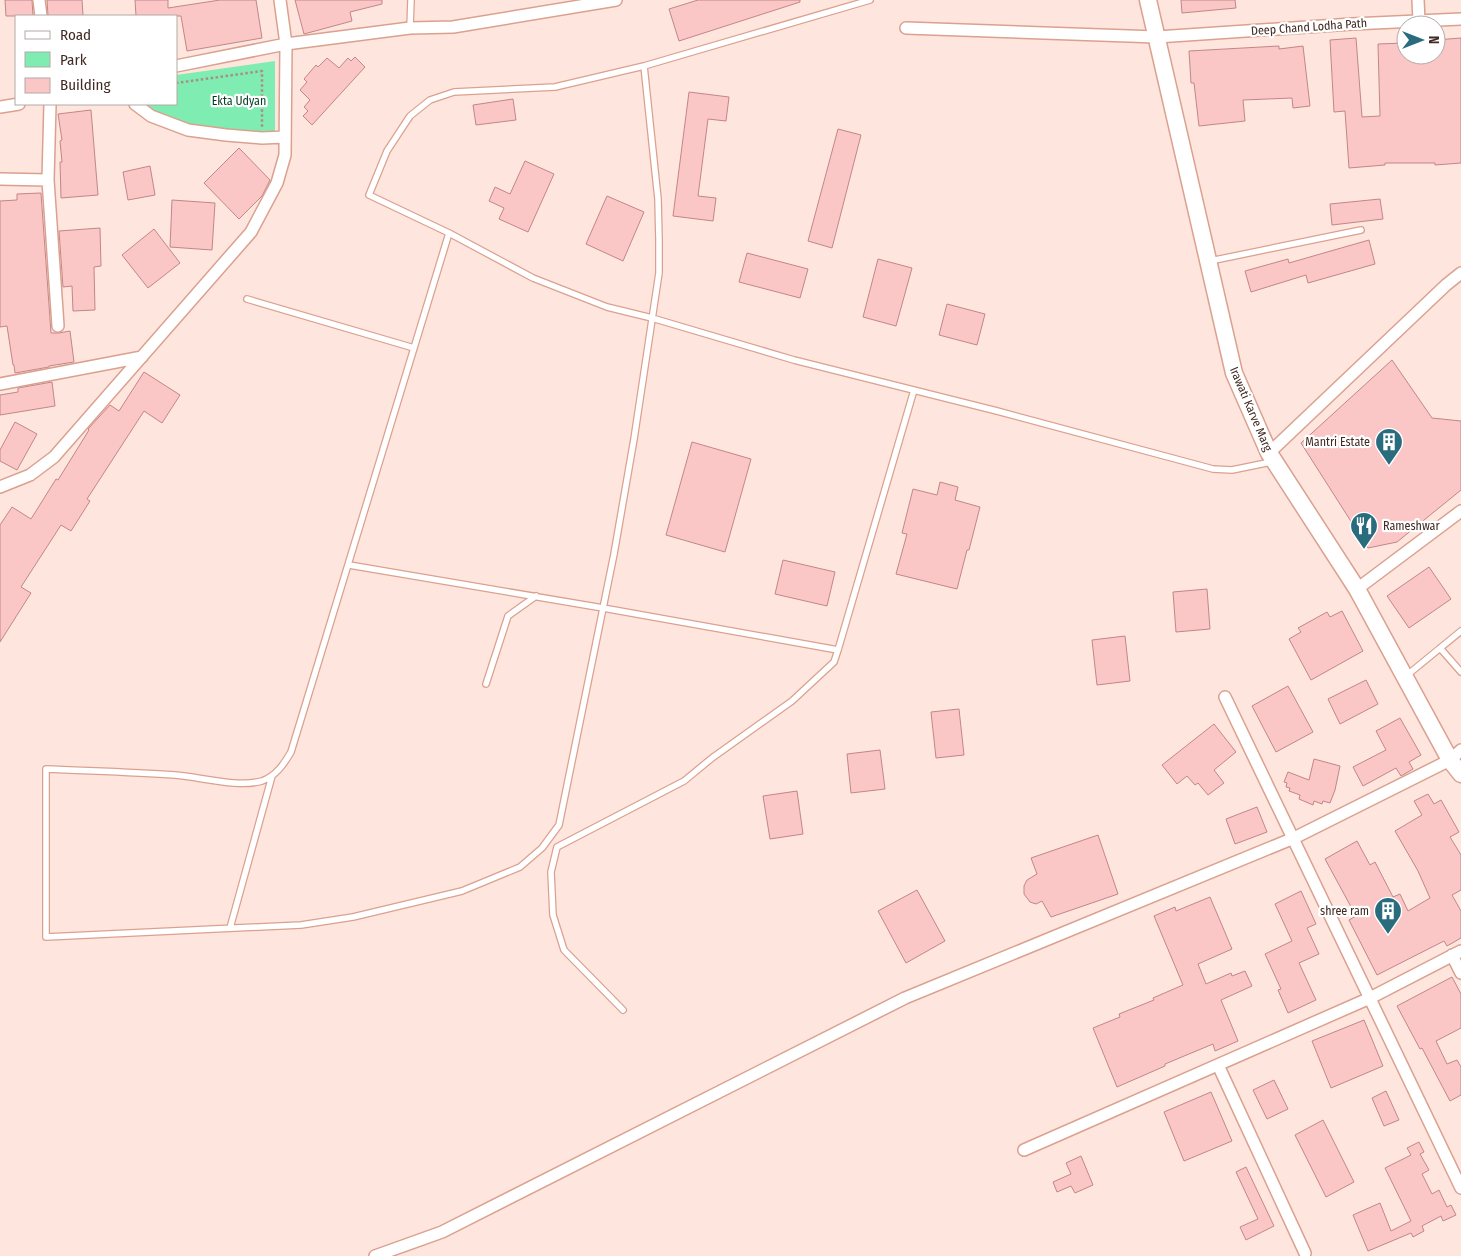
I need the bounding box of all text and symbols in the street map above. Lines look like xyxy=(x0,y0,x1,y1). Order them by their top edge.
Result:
legend xyxy=(15,15,178,105)
north arrow xyxy=(1396,15,1446,65)
street label: Deep Chand Lodha Path xyxy=(1250,16,1368,38)
text: Road xyxy=(60,26,91,44)
text: N xyxy=(1425,36,1442,44)
text: Park xyxy=(60,51,87,69)
text: Building xyxy=(60,76,111,94)
park label: Ekta Udyan xyxy=(212,94,266,108)
street label: Irawati Karve Marg xyxy=(1227,365,1275,454)
building icon: Mantri Estate xyxy=(1374,427,1404,466)
place label: Mantri Estate xyxy=(1305,435,1370,449)
restaurant icon: Rameshwar xyxy=(1349,511,1379,550)
place label: Rameshwar xyxy=(1383,519,1440,533)
building icon: shree ram xyxy=(1373,896,1403,935)
place label: shree ram xyxy=(1320,904,1369,918)

